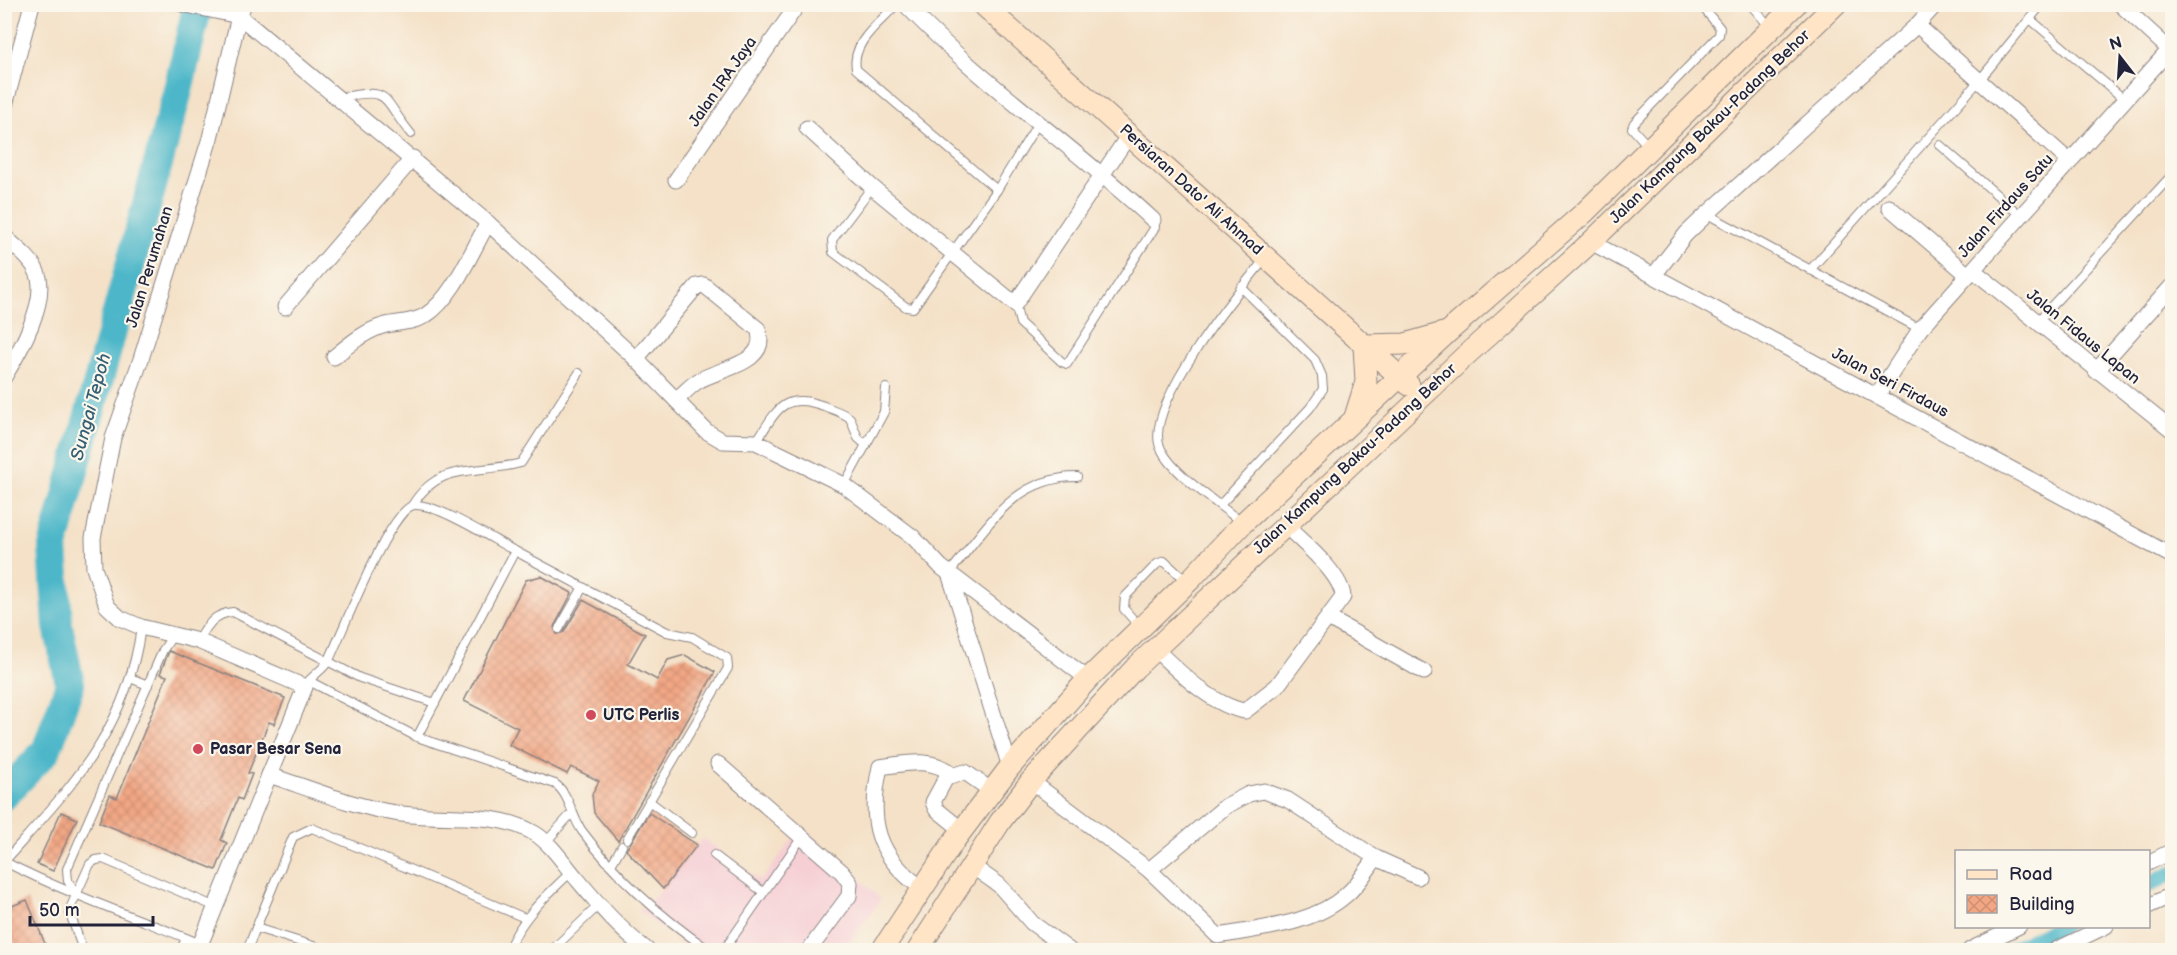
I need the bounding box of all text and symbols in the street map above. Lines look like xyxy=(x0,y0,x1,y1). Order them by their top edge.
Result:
street label: Jalan Kampung Bakau-Padang Behor xyxy=(1606,26,1814,228)
north arrow xyxy=(2090,27,2150,87)
street label: Jalan IRA Jaya xyxy=(685,33,761,131)
text: N xyxy=(2108,33,2125,55)
street label: Persiaran Dato' Ali Ahmad xyxy=(1115,121,1267,259)
street label: Jalan Firdaus Satu xyxy=(1954,150,2058,262)
street label: Jalan Perumahan xyxy=(123,204,177,330)
street label: Jalan Fidaus Lapan xyxy=(2022,285,2144,389)
street label: Jalan Seri Firdaus xyxy=(1828,344,1952,422)
water label: Sungai Tepoh xyxy=(67,351,115,463)
street label: Jalan Kampung Bakau-Padang Behor xyxy=(1249,360,1461,558)
place label: UTC Perlis xyxy=(603,706,680,725)
marker: UTC Perlis xyxy=(584,708,598,722)
place label: Pasar Besar Sena xyxy=(210,740,342,759)
marker: Pasar Besar Sena xyxy=(191,742,205,756)
legend xyxy=(1955,850,2150,928)
text: Road xyxy=(2009,864,2053,885)
scale bar xyxy=(30,889,153,927)
text: Building xyxy=(2009,894,2075,915)
text: 50 m xyxy=(39,900,80,921)

